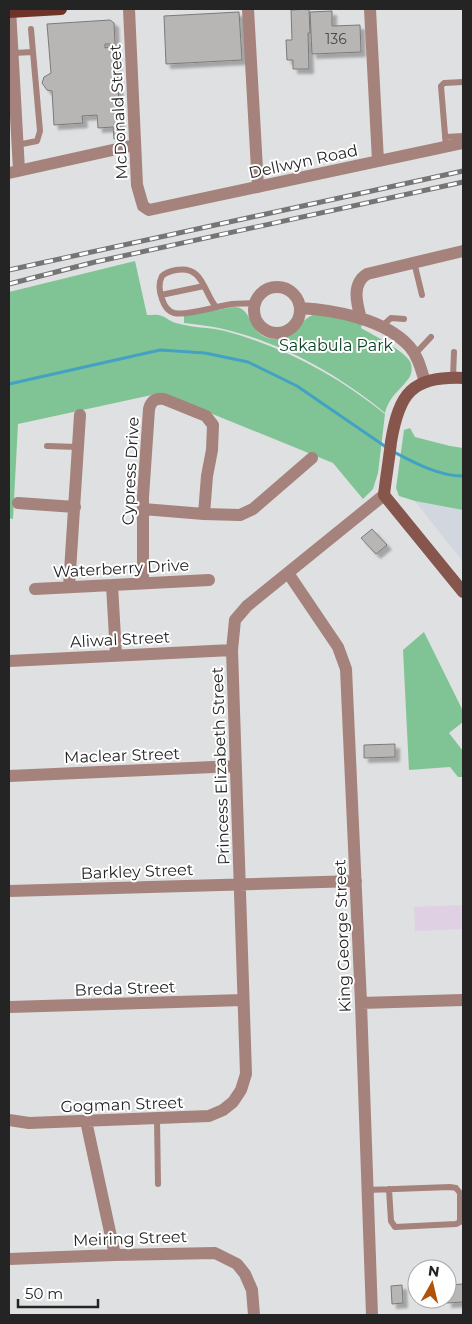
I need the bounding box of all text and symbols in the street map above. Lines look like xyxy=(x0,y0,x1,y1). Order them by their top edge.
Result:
house number: 136 xyxy=(325,30,347,48)
street label: McDonald Street xyxy=(105,43,132,180)
street label: Dellwyn Road xyxy=(247,141,359,182)
park label: Sakabula Park xyxy=(279,336,394,355)
street label: Cypress Drive xyxy=(118,416,143,526)
street label: Waterberry Drive xyxy=(52,555,190,582)
street label: Aliwal Street xyxy=(70,627,171,652)
street label: Princess Elizabeth Street xyxy=(208,666,233,865)
street label: Maclear Street xyxy=(64,744,181,767)
street label: King George Street xyxy=(330,859,355,1013)
street label: Barkley Street xyxy=(80,860,194,883)
street label: Breda Street xyxy=(74,977,176,1000)
street label: Gogman Street xyxy=(60,1093,184,1116)
street label: Meiring Street xyxy=(73,1227,188,1250)
north arrow xyxy=(407,1259,457,1309)
text: N xyxy=(427,1261,441,1281)
scale bar xyxy=(18,1276,98,1308)
text: 50 m xyxy=(25,1284,63,1303)

